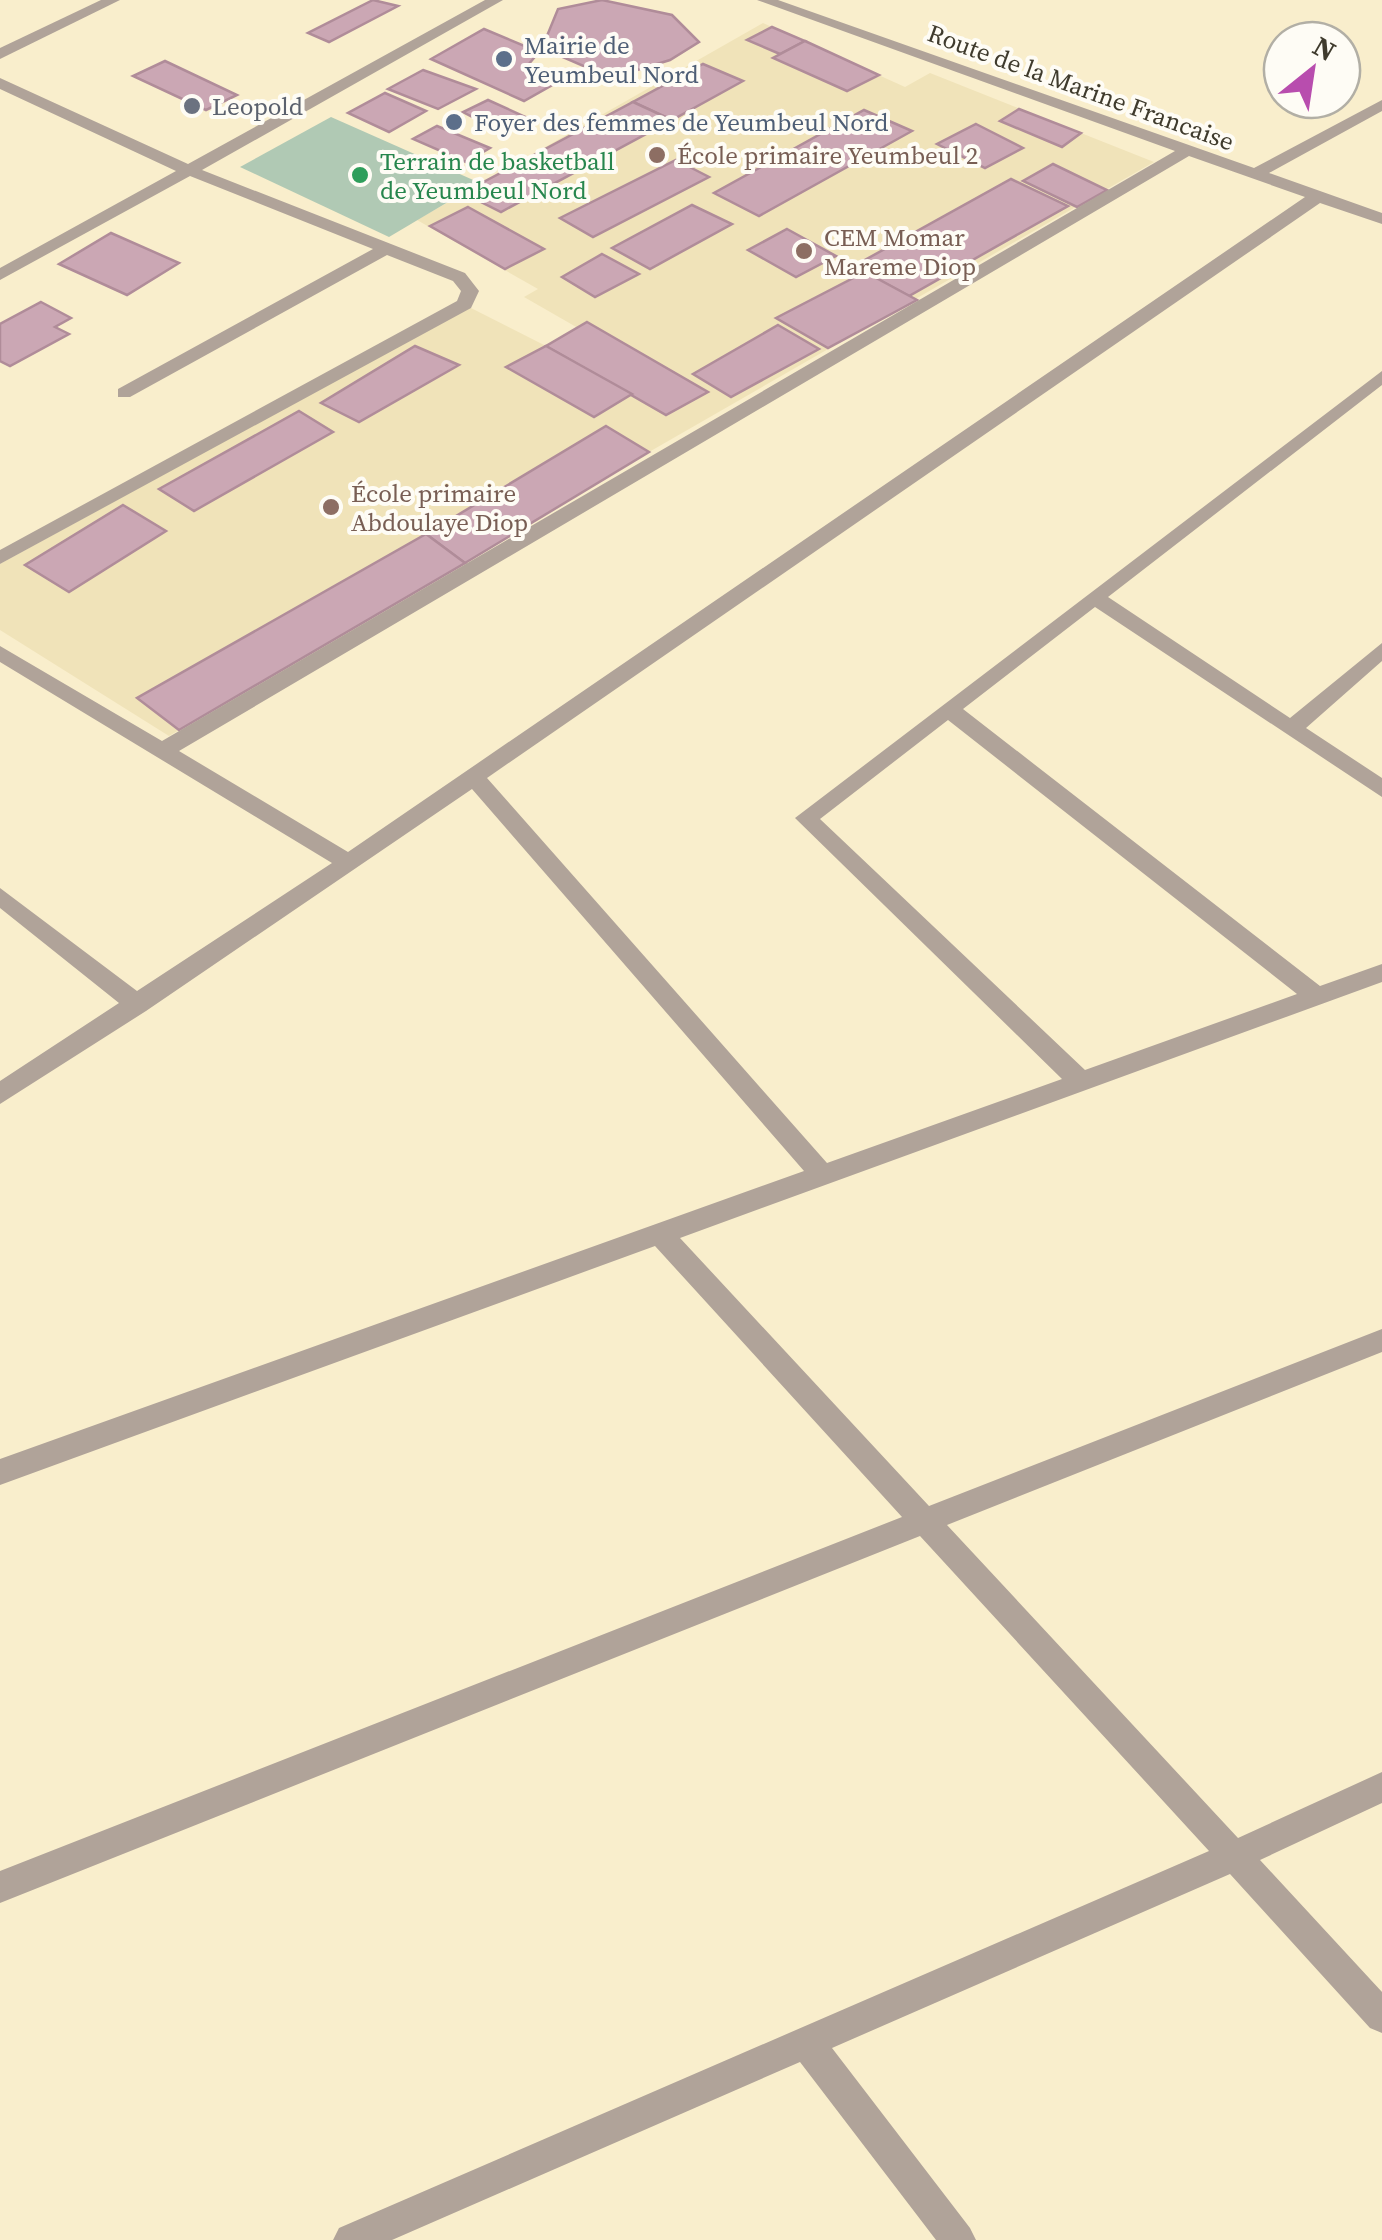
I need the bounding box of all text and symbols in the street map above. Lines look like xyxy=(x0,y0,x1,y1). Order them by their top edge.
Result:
street label: Route de la Marine Francaise xyxy=(923,16,1239,158)
north arrow xyxy=(1262,20,1362,120)
text: N xyxy=(1306,27,1343,70)
place label: Mairie de Yeumbeul Nord xyxy=(524,28,699,91)
marker: Mairie de Yeumbeul Nord xyxy=(493,48,515,70)
place label: Leopold xyxy=(212,89,303,123)
marker: Leopold xyxy=(181,95,203,117)
place label: Foyer des femmes de Yeumbeul Nord xyxy=(474,105,888,139)
marker: Foyer des femmes de Yeumbeul Nord xyxy=(443,111,465,133)
place label: École primaire Yeumbeul 2 xyxy=(677,138,978,172)
place label: Terrain de basketball de Yeumbeul Nord xyxy=(380,144,615,207)
marker: École primaire Yeumbeul 2 xyxy=(646,144,668,166)
marker: Terrain de basketball de Yeumbeul Nord xyxy=(349,164,371,186)
place label: CEM Momar Mareme Diop xyxy=(824,220,976,283)
marker: CEM Momar Mareme Diop xyxy=(793,240,815,262)
place label: École primaire Abdoulaye Diop xyxy=(351,476,528,539)
marker: École primaire Abdoulaye Diop xyxy=(320,496,342,518)

